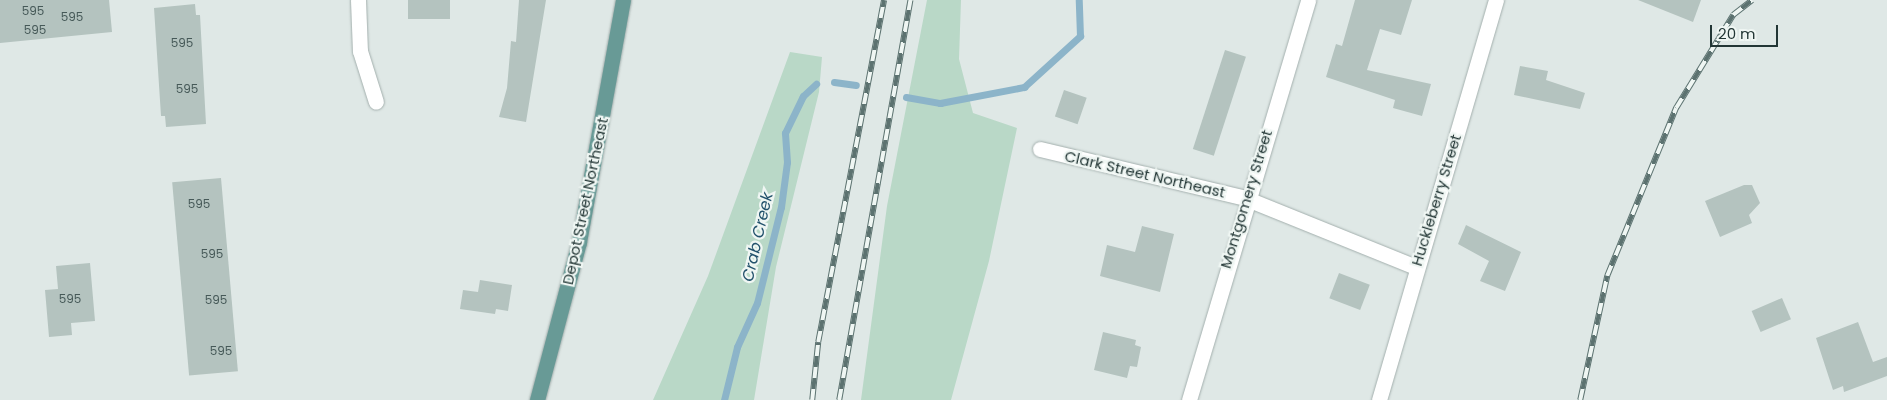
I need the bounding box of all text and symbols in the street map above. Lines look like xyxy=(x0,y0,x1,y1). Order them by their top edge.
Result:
house number: 595 xyxy=(22,4,44,18)
house number: 595 xyxy=(61,10,83,24)
scale bar xyxy=(1712,15,1780,47)
house number: 595 xyxy=(24,23,46,37)
text: 20 m xyxy=(1718,23,1756,44)
house number: 595 xyxy=(171,36,193,50)
house number: 595 xyxy=(176,82,198,96)
street label: Depot Street Northeast xyxy=(558,116,612,286)
street label: Montgomery Street xyxy=(1216,128,1276,270)
street label: Huckleberry Street xyxy=(1407,132,1465,268)
street label: Clark Street Northeast xyxy=(1063,147,1227,201)
water label: Crab Creek xyxy=(738,190,778,284)
house number: 595 xyxy=(188,197,210,211)
house number: 595 xyxy=(201,247,223,261)
house number: 595 xyxy=(59,292,81,306)
house number: 595 xyxy=(205,293,227,307)
house number: 595 xyxy=(210,344,232,358)

